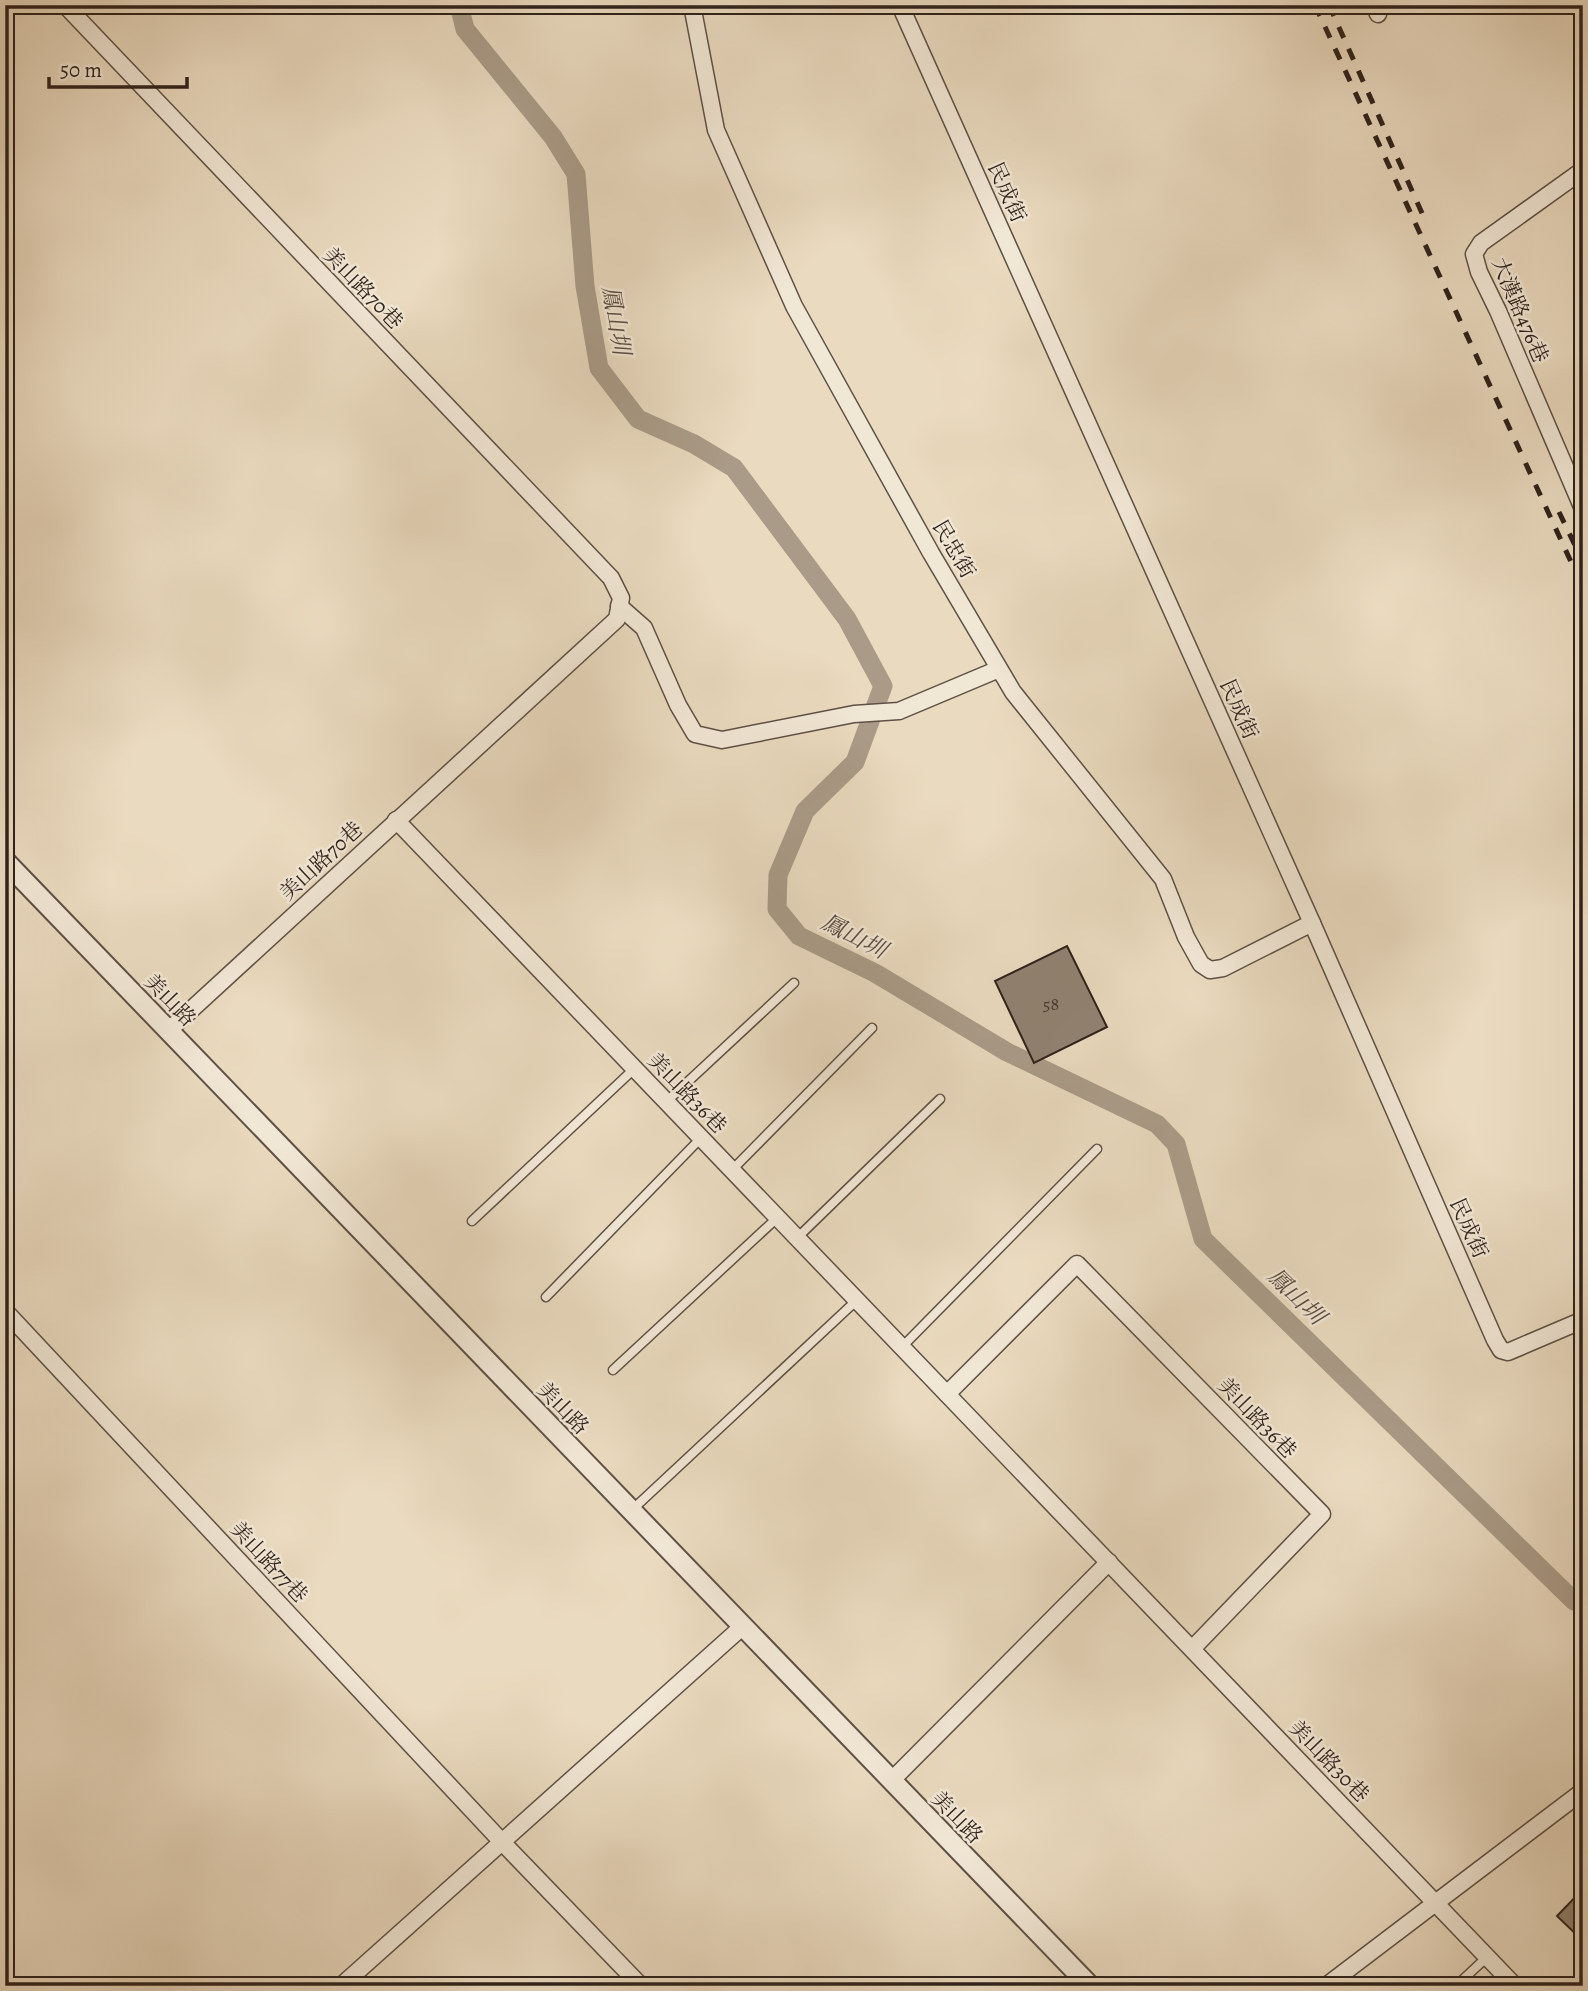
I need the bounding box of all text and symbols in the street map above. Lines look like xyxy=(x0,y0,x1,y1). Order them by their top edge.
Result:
scale bar xyxy=(49,46,187,90)
text: 50 m xyxy=(60,56,102,84)
street label: 民成街 xyxy=(981,158,1033,226)
street label: 美山路70巷 xyxy=(317,241,409,335)
street label: 大漢路476巷 xyxy=(1485,253,1555,367)
water label: 鳳山圳 xyxy=(595,283,638,361)
street label: 民忠街 xyxy=(926,515,982,583)
street label: 民成街 xyxy=(1213,675,1265,743)
street label: 美山路70巷 xyxy=(273,815,369,907)
water label: 鳳山圳 xyxy=(816,907,895,967)
street label: 美山路 xyxy=(138,968,202,1032)
house number: 58 xyxy=(1043,992,1059,1016)
street label: 美山路36巷 xyxy=(641,1046,733,1140)
street label: 民成街 xyxy=(1443,1194,1495,1262)
water label: 鳳山圳 xyxy=(1260,1261,1334,1334)
street label: 美山路36巷 xyxy=(1211,1371,1303,1465)
street label: 美山路 xyxy=(531,1376,595,1440)
street label: 美山路77巷 xyxy=(224,1515,314,1609)
street label: 美山路30巷 xyxy=(1283,1714,1375,1808)
street label: 美山路 xyxy=(925,1785,989,1849)

